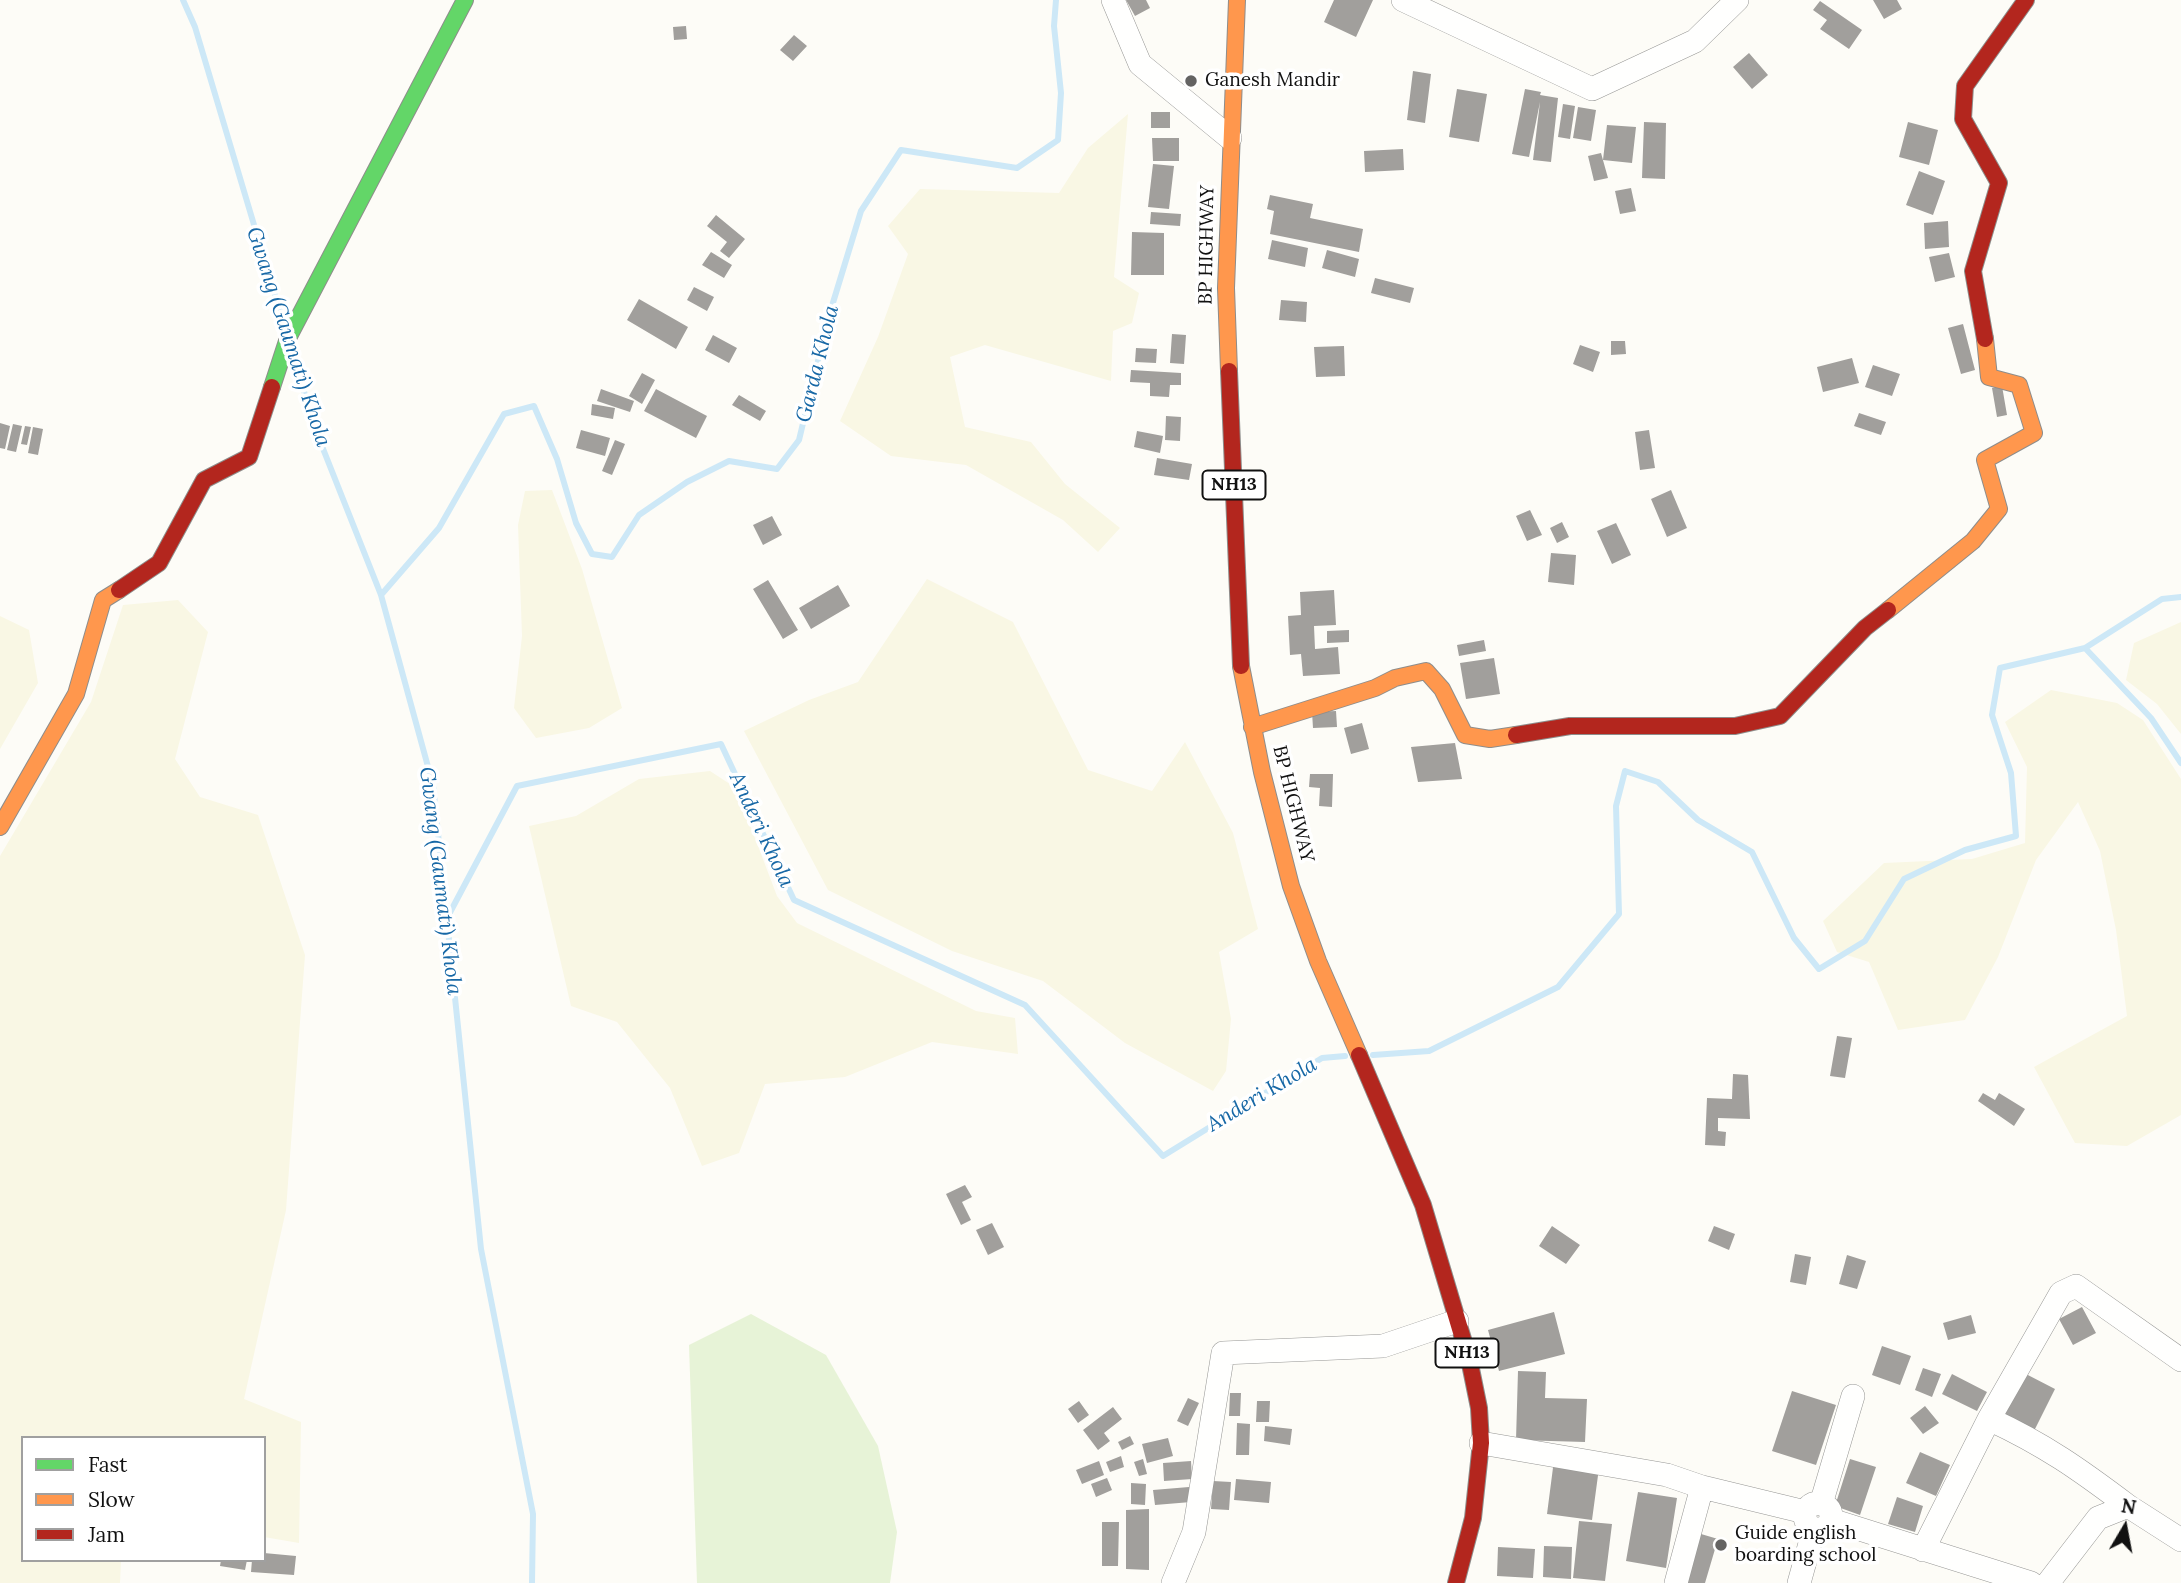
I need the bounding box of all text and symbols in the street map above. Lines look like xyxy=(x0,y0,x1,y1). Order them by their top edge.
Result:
place label: Ganesh Mandir xyxy=(1205,70,1340,92)
marker: Ganesh Mandir xyxy=(1183,73,1199,89)
street label: BP HIGHWAY xyxy=(1195,185,1219,305)
water label: Gwang (Gaumati) Khola xyxy=(241,224,335,450)
water label: Garda Khola xyxy=(791,303,845,425)
road number: NH13 xyxy=(1202,471,1266,500)
street label: BP HIGHWAY xyxy=(1267,743,1319,865)
water label: Gwang (Gaumati) Khola xyxy=(414,766,466,996)
water label: Anderi Khola xyxy=(723,769,799,891)
water label: Anderi Khola xyxy=(1202,1052,1322,1138)
road number: NH13 xyxy=(1436,1338,1498,1368)
legend xyxy=(21,1436,266,1562)
text: Fast xyxy=(88,1451,127,1478)
text: Slow xyxy=(88,1486,135,1513)
north arrow xyxy=(2090,1492,2160,1562)
text: N xyxy=(2119,1493,2138,1519)
text: Jam xyxy=(88,1521,125,1548)
place label: Guide english boarding school xyxy=(1735,1523,1876,1567)
marker: Guide english boarding school xyxy=(1713,1537,1729,1553)

